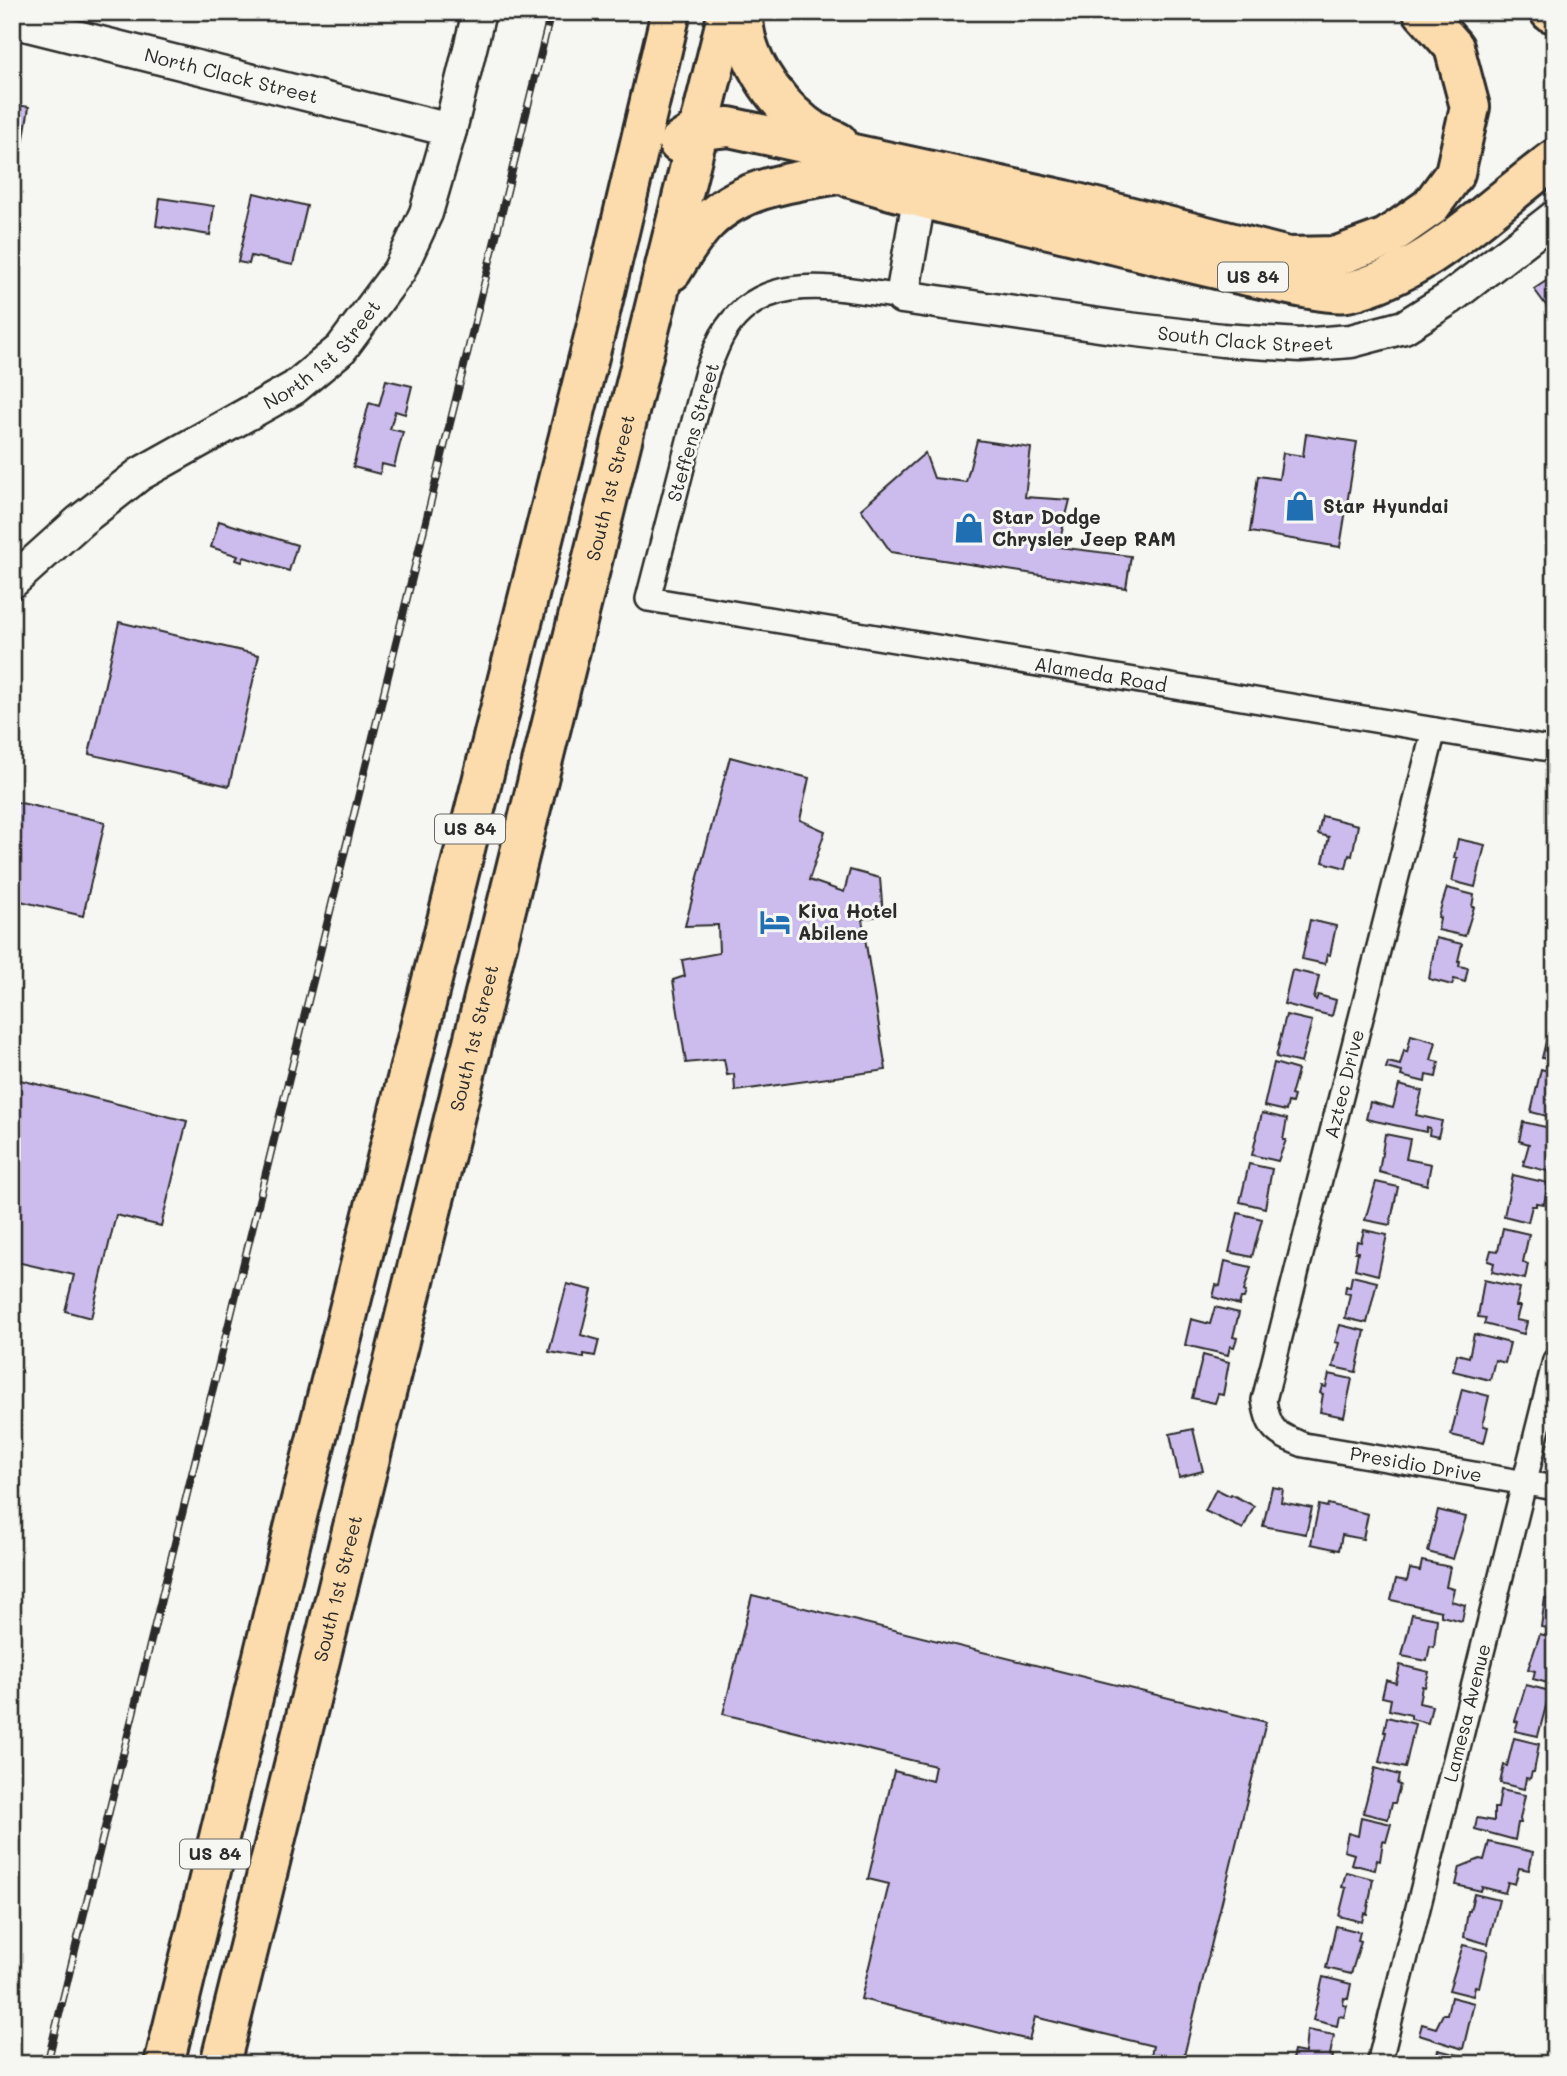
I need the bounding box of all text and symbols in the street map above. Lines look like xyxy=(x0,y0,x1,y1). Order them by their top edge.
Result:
street label: North Clack Street xyxy=(142,41,321,109)
road number: US 84 xyxy=(1218,262,1288,292)
street label: North 1st Street xyxy=(259,294,385,415)
street label: South Clack Street xyxy=(1156,320,1334,357)
street label: Steffens Street xyxy=(661,359,724,504)
street label: South 1st Street xyxy=(580,412,640,563)
shop icon: Star Hyundai xyxy=(1283,489,1317,523)
place label: Star Hyundai xyxy=(1323,493,1449,518)
place label: Star Dodge Chrysler Jeep RAM xyxy=(992,504,1176,551)
shop icon: Star Dodge Chrysler Jeep RAM xyxy=(952,511,986,545)
street label: Alameda Road xyxy=(1033,651,1169,697)
road number: US 84 xyxy=(435,814,505,844)
place label: Kiva Hotel Abilene xyxy=(798,898,897,945)
hotel icon: Kiva Hotel Abilene xyxy=(758,905,792,939)
street label: South 1st Street xyxy=(443,962,504,1114)
street label: Aztec Drive xyxy=(1318,1027,1369,1141)
street label: Presidio Drive xyxy=(1348,1440,1484,1487)
street label: South 1st Street xyxy=(307,1512,367,1664)
street label: Lamesa Avenue xyxy=(1437,1641,1496,1784)
road number: US 84 xyxy=(180,1840,250,1868)

